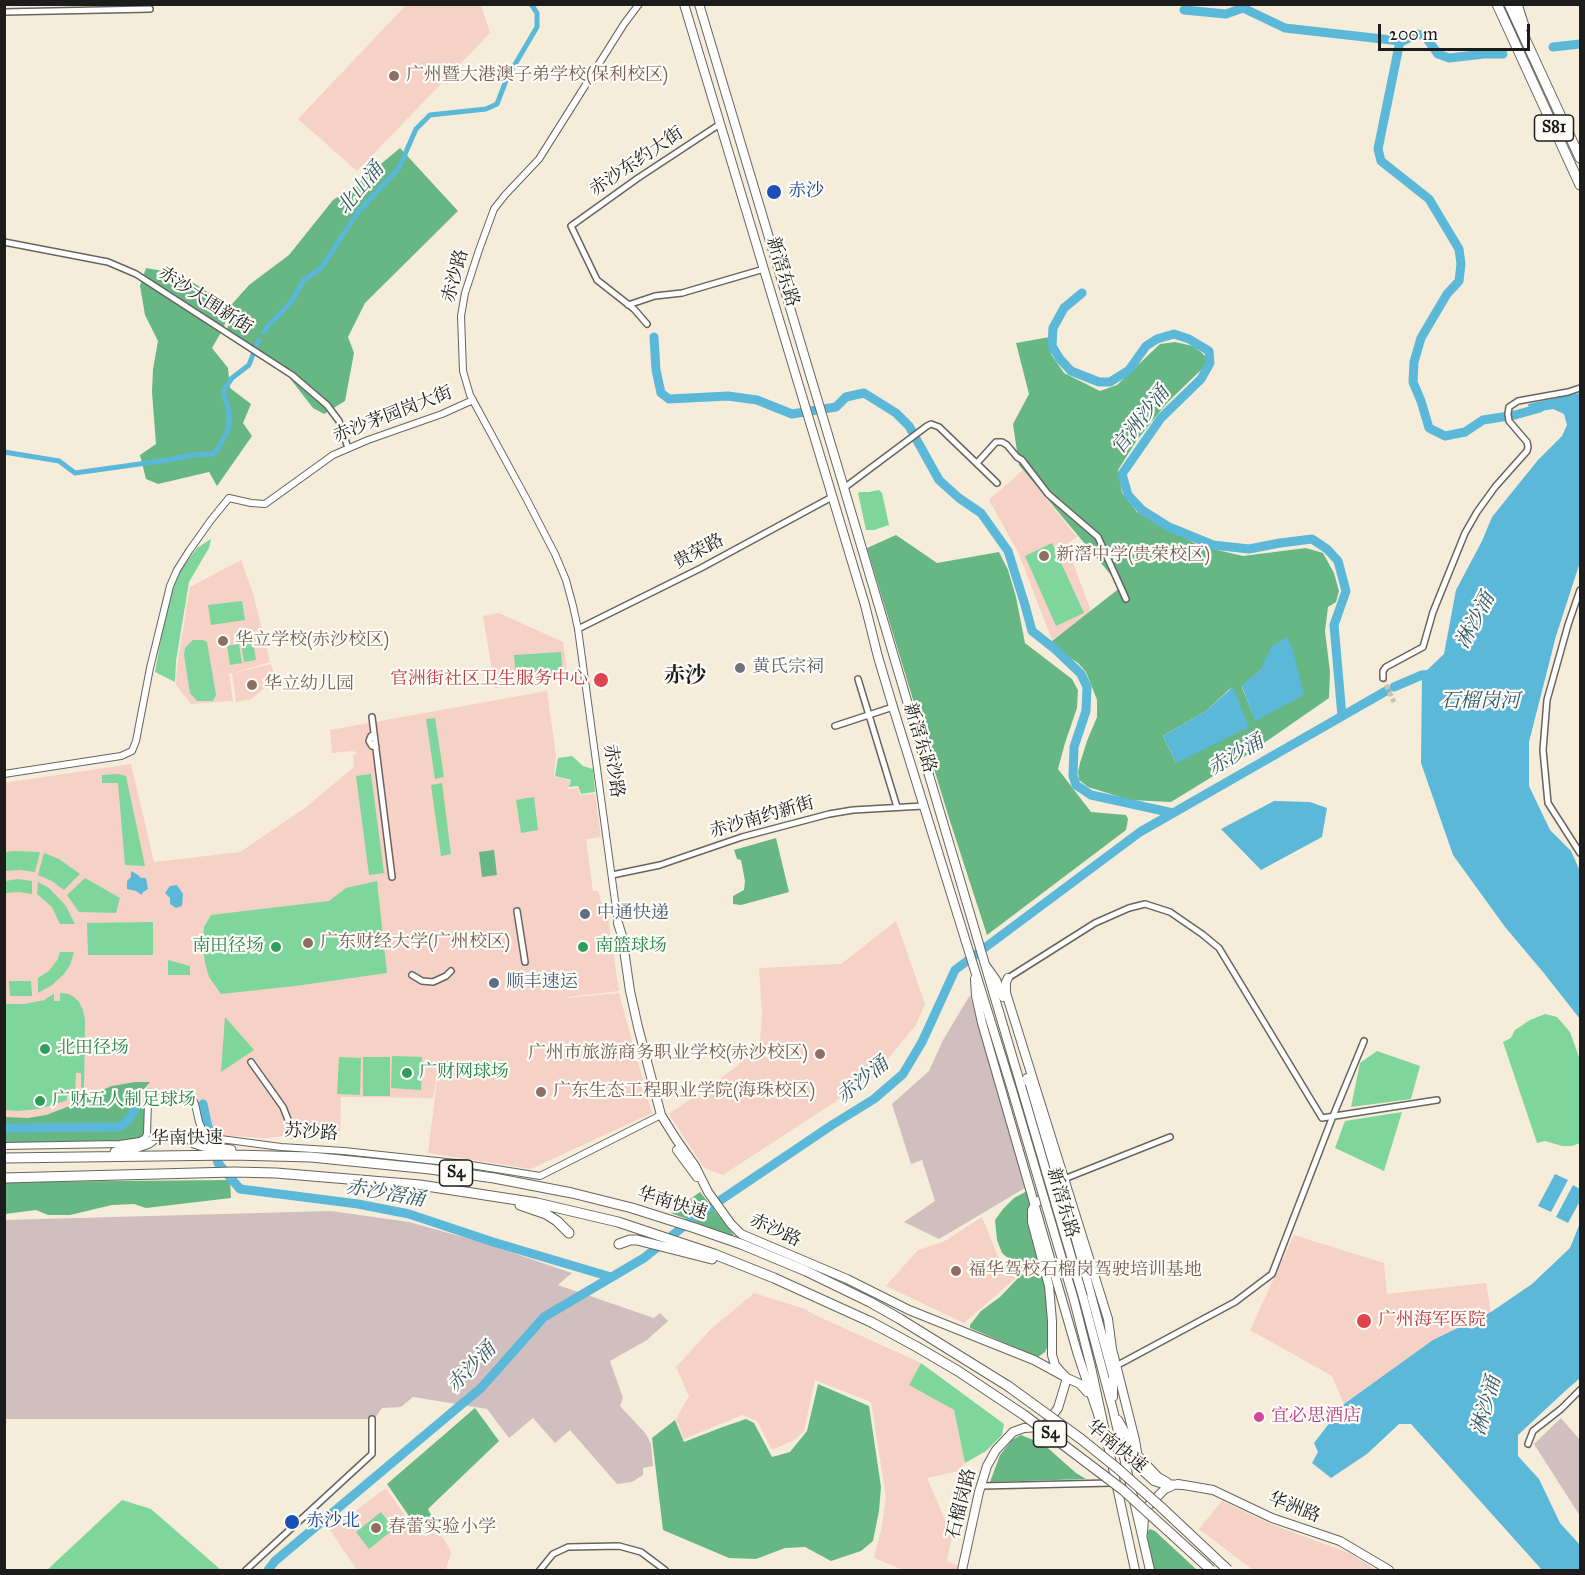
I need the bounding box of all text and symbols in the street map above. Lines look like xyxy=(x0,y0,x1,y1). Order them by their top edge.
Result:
scale bar xyxy=(1381,12,1532,50)
text: 200 m xyxy=(1389,23,1438,45)
place label: 广州暨大港澳子弟学校(保利校区) xyxy=(406,65,668,87)
marker: 广州暨大港澳子弟学校(保利校区) xyxy=(387,69,401,83)
road number: S81 xyxy=(1534,115,1574,141)
street label: 赤沙东约大街 xyxy=(586,123,688,201)
water label: 北山涌 xyxy=(333,158,389,220)
place label: 赤沙 xyxy=(788,181,824,203)
marker: 赤沙 xyxy=(765,183,783,201)
street label: 新滘东路 xyxy=(761,234,803,310)
street label: 赤沙路 xyxy=(439,247,473,305)
street label: 赤沙大围新街 xyxy=(154,263,256,339)
street label: 赤沙茅园岗大街 xyxy=(330,382,456,448)
water label: 官洲沙涌 xyxy=(1107,382,1175,460)
street label: 贵荣路 xyxy=(670,530,728,574)
place label: 新滘中学(贵荣校区) xyxy=(1056,545,1210,567)
marker: 新滘中学(贵荣校区) xyxy=(1037,549,1051,563)
water label: 淋沙涌 xyxy=(1451,589,1501,653)
place label: 华立学校(赤沙校区) xyxy=(235,630,389,652)
marker: 华立学校(赤沙校区) xyxy=(216,634,230,648)
place label: 黄氏宗祠 xyxy=(752,657,824,679)
marker: 黄氏宗祠 xyxy=(733,661,747,675)
district label: 赤沙 xyxy=(664,664,706,690)
place label: 官洲街社区卫生服务中心 xyxy=(390,669,588,691)
marker: 官洲街社区卫生服务中心 xyxy=(592,671,610,689)
place label: 华立幼儿园 xyxy=(264,674,354,696)
marker: 华立幼儿园 xyxy=(245,678,259,692)
water label: 石榴岗河 xyxy=(1440,690,1520,714)
street label: 新滘东路 xyxy=(898,700,940,776)
water label: 赤沙涌 xyxy=(1204,731,1268,781)
street label: 赤沙路 xyxy=(599,743,627,799)
street label: 赤沙南约新街 xyxy=(707,793,817,843)
place label: 中通快递 xyxy=(597,903,669,925)
marker: 中通快递 xyxy=(578,907,592,921)
place label: 广东财经大学(广州校区) xyxy=(320,932,510,954)
place label: 南田径场 xyxy=(192,936,264,958)
marker: 广东财经大学(广州校区) xyxy=(301,936,315,950)
place label: 南篮球场 xyxy=(595,936,667,958)
marker: 南田径场 xyxy=(269,940,283,954)
marker: 南篮球场 xyxy=(576,940,590,954)
place label: 顺丰速运 xyxy=(506,972,578,994)
marker: 顺丰速运 xyxy=(487,976,501,990)
place label: 北田径场 xyxy=(57,1038,129,1060)
marker: 北田径场 xyxy=(38,1042,52,1056)
place label: 广州市旅游商务职业学校(赤沙校区) xyxy=(528,1043,808,1065)
marker: 广州市旅游商务职业学校(赤沙校区) xyxy=(813,1047,827,1061)
water label: 赤沙涌 xyxy=(832,1053,894,1109)
place label: 广财网球场 xyxy=(419,1062,509,1084)
marker: 广财网球场 xyxy=(400,1066,414,1080)
place label: 广东生态工程职业学院(海珠校区) xyxy=(553,1081,815,1103)
marker: 广东生态工程职业学院(海珠校区) xyxy=(534,1085,548,1099)
place label: 广财五人制足球场 xyxy=(52,1090,196,1112)
marker: 广财五人制足球场 xyxy=(33,1094,47,1108)
street label: 苏沙路 xyxy=(283,1120,339,1146)
street label: 华南快速 xyxy=(151,1128,223,1150)
road number: S4 xyxy=(440,1160,472,1186)
street label: 新滘东路 xyxy=(1042,1165,1082,1241)
water label: 赤沙滘涌 xyxy=(344,1175,426,1213)
street label: 华南快速 xyxy=(634,1183,710,1225)
street label: 赤沙路 xyxy=(746,1210,804,1252)
place label: 福华驾校石榴岗驾驶培训基地 xyxy=(968,1260,1202,1282)
marker: 福华驾校石榴岗驾驶培训基地 xyxy=(949,1264,963,1278)
place label: 广州海军医院 xyxy=(1378,1310,1486,1332)
marker: 广州海军医院 xyxy=(1355,1312,1373,1330)
water label: 赤沙涌 xyxy=(443,1338,501,1398)
water label: 淋沙涌 xyxy=(1467,1374,1507,1438)
place label: 宜必思酒店 xyxy=(1271,1406,1361,1428)
marker: 宜必思酒店 xyxy=(1252,1410,1266,1424)
street label: 华南快速 xyxy=(1081,1416,1151,1478)
road number: S4 xyxy=(1034,1421,1066,1447)
street label: 石榴岗路 xyxy=(943,1466,981,1542)
street label: 华洲路 xyxy=(1265,1488,1323,1528)
place label: 赤沙北 xyxy=(306,1511,360,1533)
marker: 赤沙北 xyxy=(283,1513,301,1531)
place label: 春蕾实验小学 xyxy=(388,1517,496,1539)
marker: 春蕾实验小学 xyxy=(369,1521,383,1535)

